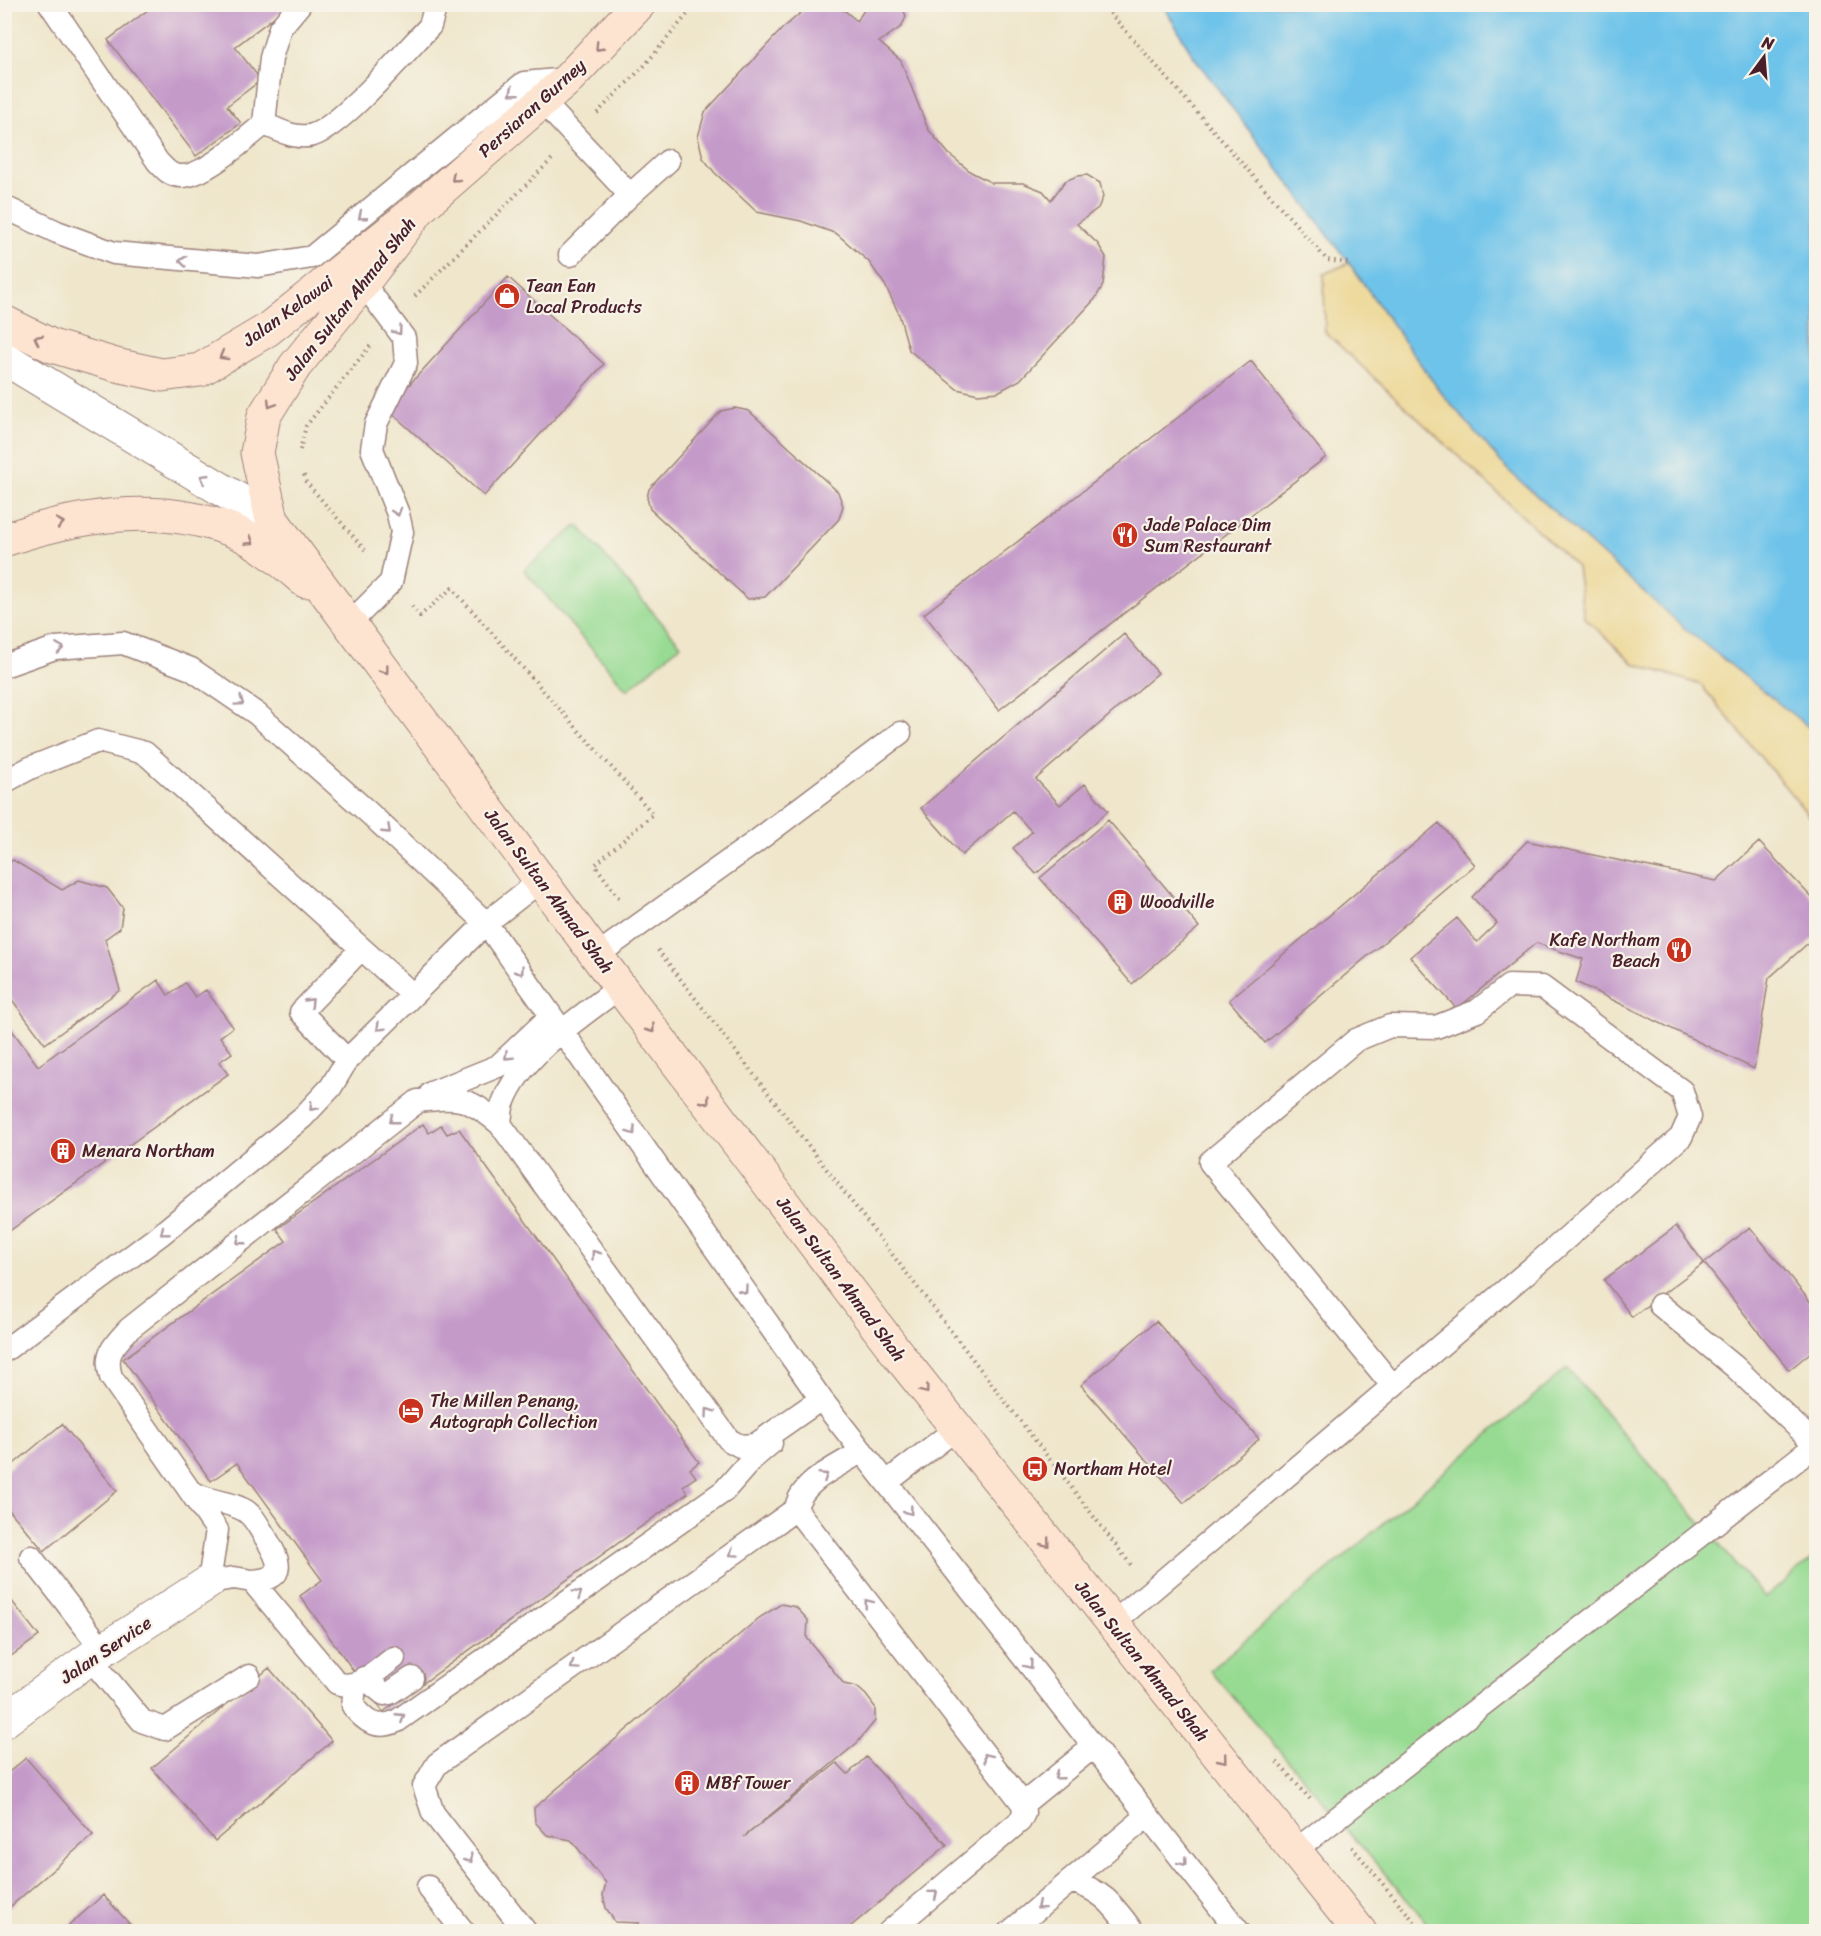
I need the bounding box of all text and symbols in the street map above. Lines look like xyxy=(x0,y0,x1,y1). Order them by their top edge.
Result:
north arrow xyxy=(1734,27,1794,87)
text: N xyxy=(1758,27,1778,59)
one-way arrow xyxy=(595,40,606,50)
street label: Persiaran Gurney xyxy=(471,50,594,166)
one-way arrow xyxy=(509,84,520,95)
one-way arrow xyxy=(451,171,462,182)
one-way arrow xyxy=(358,208,369,219)
street label: Jalan Sultan Ahmad Shah xyxy=(275,210,424,389)
one-way arrow xyxy=(178,255,187,268)
street label: Jalan Kelawai xyxy=(235,266,341,356)
place label: Tean Ean Local Products xyxy=(526,270,643,323)
shop icon: Tean Ean Local Products xyxy=(492,281,522,311)
one-way arrow xyxy=(391,324,402,335)
one-way arrow xyxy=(34,335,44,346)
one-way arrow xyxy=(219,349,229,360)
one-way arrow xyxy=(267,398,279,408)
one-way arrow xyxy=(200,474,210,486)
one-way arrow xyxy=(389,506,402,517)
place label: Jade Palace Dim Sum Restaurant xyxy=(1143,509,1272,562)
one-way arrow xyxy=(55,517,65,530)
restaurant icon: Jade Palace Dim Sum Restaurant xyxy=(1110,520,1140,550)
one-way arrow xyxy=(243,534,254,545)
one-way arrow xyxy=(55,643,65,655)
one-way arrow xyxy=(377,664,388,675)
one-way arrow xyxy=(233,695,244,706)
street label: Jalan Sultan Ahmad Shah xyxy=(475,800,622,981)
one-way arrow xyxy=(380,823,390,834)
place label: Woodville xyxy=(1140,886,1215,918)
building icon: Woodville xyxy=(1105,887,1135,917)
place label: Kafe Northam Beach xyxy=(1550,924,1660,977)
restaurant icon: Kafe Northam Beach xyxy=(1664,935,1694,965)
one-way arrow xyxy=(513,964,524,975)
one-way arrow xyxy=(302,999,313,1010)
one-way arrow xyxy=(377,1020,388,1031)
one-way arrow xyxy=(644,1022,655,1033)
one-way arrow xyxy=(505,1049,515,1060)
one-way arrow xyxy=(699,1094,710,1105)
one-way arrow xyxy=(309,1100,320,1110)
one-way arrow xyxy=(389,1112,400,1123)
one-way arrow xyxy=(625,1124,636,1135)
place label: Menara Northam xyxy=(82,1135,215,1167)
building icon: Menara Northam xyxy=(48,1136,78,1166)
street label: Jalan Sultan Ahmad Shah xyxy=(767,1188,914,1369)
one-way arrow xyxy=(159,1224,170,1235)
one-way arrow xyxy=(236,1233,247,1244)
one-way arrow xyxy=(591,1250,602,1261)
one-way arrow xyxy=(737,1283,748,1294)
one-way arrow xyxy=(918,1383,929,1394)
place label: The Millen Penang, Autograph Collection xyxy=(429,1385,598,1438)
hotel icon: The Millen Penang, Autograph Collection xyxy=(396,1396,426,1426)
one-way arrow xyxy=(705,1407,716,1418)
place label: Northam Hotel xyxy=(1054,1453,1173,1485)
bus stop icon: Northam Hotel xyxy=(1020,1454,1050,1484)
one-way arrow xyxy=(818,1472,828,1484)
one-way arrow xyxy=(902,1505,913,1516)
one-way arrow xyxy=(1039,1536,1050,1547)
one-way arrow xyxy=(729,1546,740,1557)
street label: Jalan Sultan Ahmad Shah xyxy=(1066,1572,1218,1749)
one-way arrow xyxy=(572,1590,583,1601)
one-way arrow xyxy=(864,1598,875,1609)
street label: Jalan Service xyxy=(53,1607,158,1693)
one-way arrow xyxy=(570,1659,581,1670)
one-way arrow xyxy=(1022,1659,1033,1670)
one-way arrow xyxy=(395,1714,406,1725)
one-way arrow xyxy=(1215,1752,1226,1763)
one-way arrow xyxy=(983,1753,994,1764)
place label: MBf Tower xyxy=(706,1767,792,1799)
building icon: MBf Tower xyxy=(672,1768,702,1798)
one-way arrow xyxy=(1054,1768,1065,1779)
one-way arrow xyxy=(462,1852,473,1863)
one-way arrow xyxy=(1176,1855,1187,1866)
one-way arrow xyxy=(927,1890,938,1901)
one-way arrow xyxy=(1036,1899,1047,1910)

